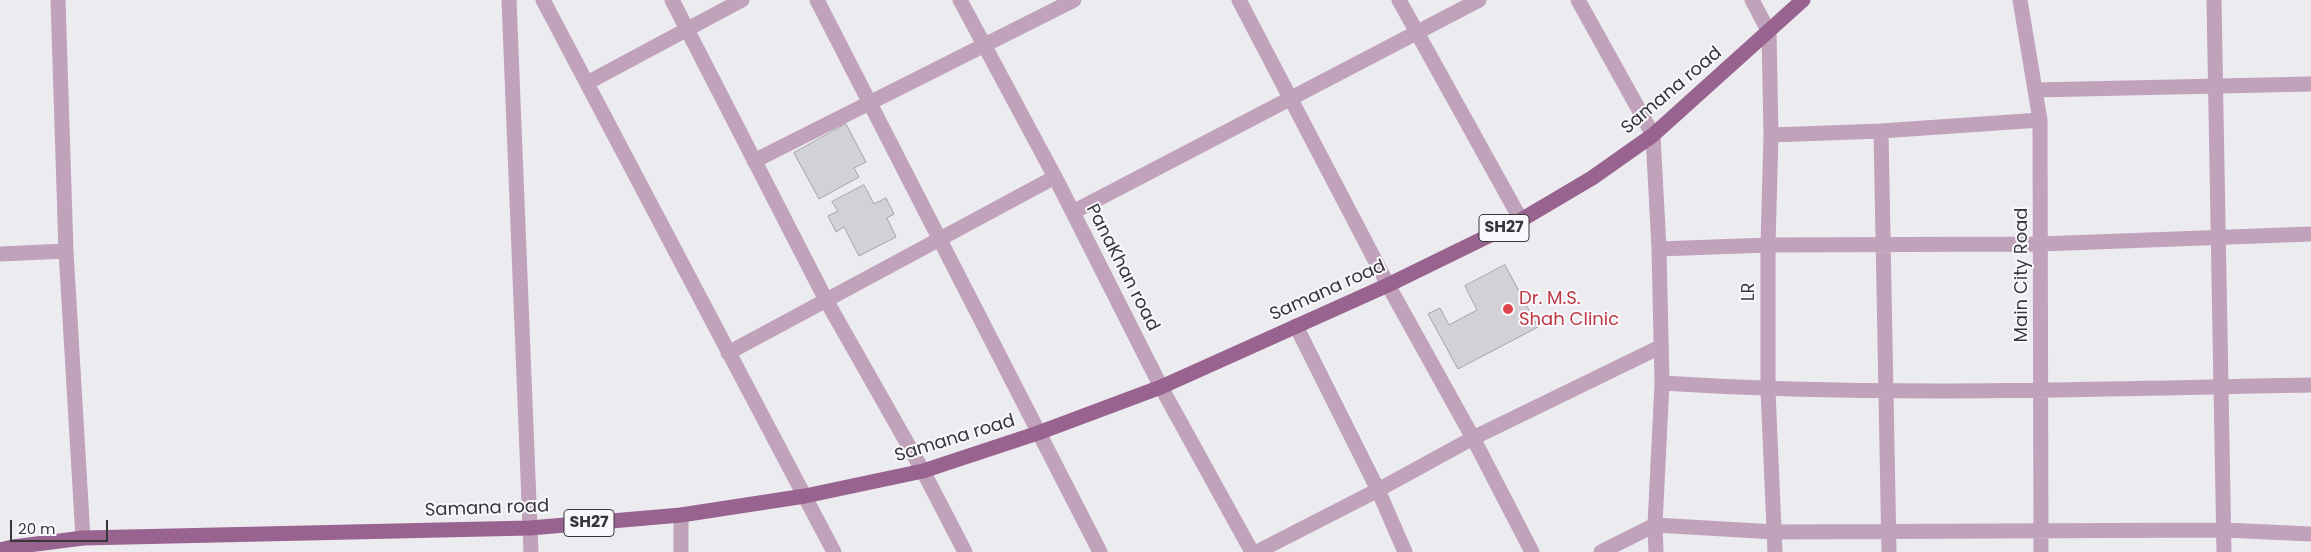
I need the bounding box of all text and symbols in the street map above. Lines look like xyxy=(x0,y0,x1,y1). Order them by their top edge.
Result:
street label: Samana road xyxy=(1617,43,1727,139)
street label: PanaKhan road xyxy=(1081,201,1163,335)
street label: Main City Road xyxy=(2011,207,2033,343)
road number: SH27 xyxy=(1479,214,1529,242)
street label: Samana road xyxy=(1267,256,1389,326)
street label: LR xyxy=(1738,283,1760,301)
place label: Dr. M.S. Shah Clinic xyxy=(1519,288,1619,330)
marker: Dr. M.S. Shah Clinic xyxy=(1501,302,1515,316)
street label: Samana road xyxy=(892,410,1018,468)
street label: Samana road xyxy=(424,496,550,522)
road number: SH27 xyxy=(564,509,614,536)
scale bar xyxy=(12,510,110,542)
text: 20 m xyxy=(18,518,56,539)

